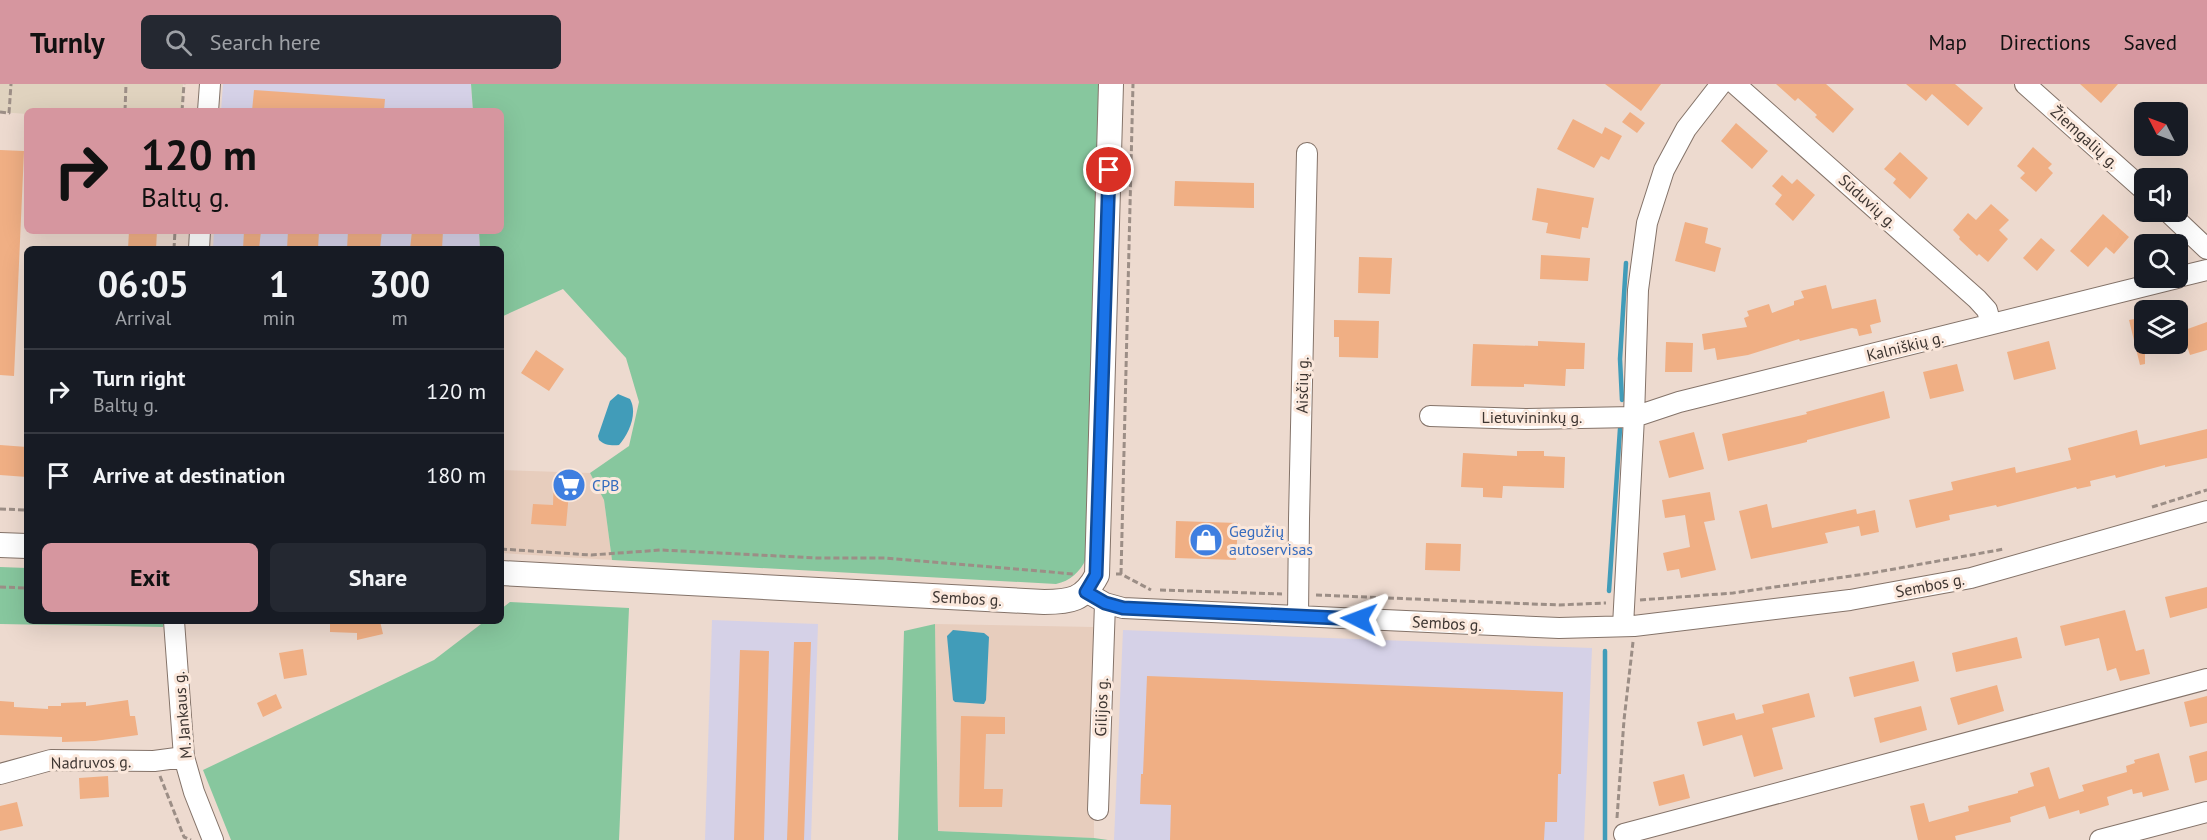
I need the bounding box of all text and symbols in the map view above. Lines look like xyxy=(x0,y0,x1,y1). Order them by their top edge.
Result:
search box xyxy=(141,15,561,69)
text: Turnly xyxy=(30,24,105,61)
icon: search xyxy=(162,26,195,59)
text: Search here xyxy=(210,28,321,56)
text: Map xyxy=(1928,29,1967,56)
text: Directions xyxy=(2000,29,2091,56)
text: Saved xyxy=(2124,29,2177,56)
street label: Žiemgalių g. xyxy=(2047,101,2123,173)
north arrow xyxy=(2134,102,2188,156)
map controls xyxy=(2134,102,2188,354)
text: 120 m xyxy=(141,127,257,182)
icon: right xyxy=(42,132,120,210)
pin xyxy=(1083,144,1134,195)
icon: arrive xyxy=(1092,153,1125,186)
button: sound xyxy=(2134,168,2188,222)
street label: Sūduvių g. xyxy=(1835,170,1901,232)
text: Baltų g. xyxy=(141,180,229,214)
button: search xyxy=(2134,234,2188,288)
text: 06:05 xyxy=(98,260,189,307)
text: 1 xyxy=(269,260,289,307)
text: 300 xyxy=(369,260,430,307)
button: layers xyxy=(2134,300,2188,354)
text: Arrival xyxy=(115,305,171,331)
text: min xyxy=(263,305,295,331)
text: m xyxy=(392,305,408,331)
street label: Kalniškių g. xyxy=(1864,327,1946,365)
street label: Aisčių g. xyxy=(1292,356,1312,414)
text: Turn right xyxy=(93,364,185,392)
icon: right xyxy=(42,375,75,408)
text: 120 m xyxy=(426,377,486,405)
text: Baltų g. xyxy=(93,392,158,418)
street label: Lietuvininkų g. xyxy=(1481,407,1583,427)
icon: arrive xyxy=(42,459,75,492)
text: Arrive at destination xyxy=(93,461,285,489)
text: 180 m xyxy=(426,461,486,489)
supermarket icon: CPB xyxy=(551,467,587,503)
place label: CPB xyxy=(592,475,619,495)
place label: Gegužių autoservisas xyxy=(1229,521,1313,559)
shop icon: Gegužių autoservisas xyxy=(1188,522,1224,558)
button: Exit xyxy=(42,543,258,612)
button: Share xyxy=(270,543,486,612)
street label: Sembos g. xyxy=(1894,569,1966,601)
street label: Sembos g. xyxy=(932,586,1002,610)
position arrow xyxy=(1327,587,1391,651)
street label: Sembos g. xyxy=(1412,611,1482,635)
street label: M. Jankaus g. xyxy=(168,670,196,760)
street label: Gilijos g. xyxy=(1090,677,1112,737)
street label: Nadruvos g. xyxy=(51,751,131,773)

